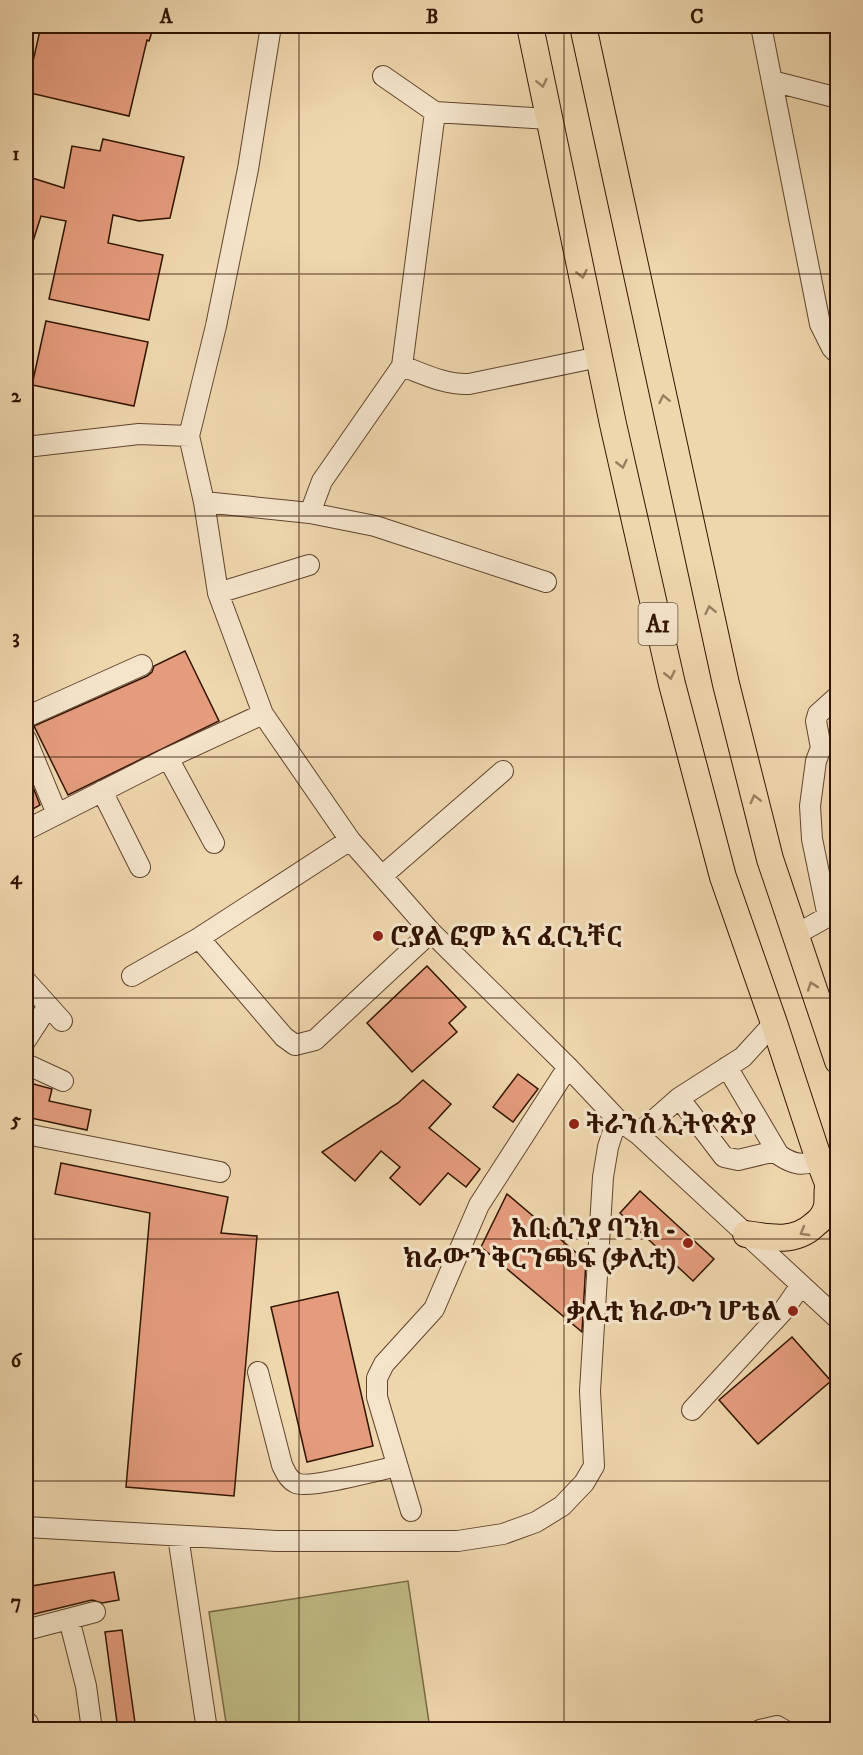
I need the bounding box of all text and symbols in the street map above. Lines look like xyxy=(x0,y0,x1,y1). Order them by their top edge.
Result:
text: A xyxy=(159,5,174,30)
text: B xyxy=(426,5,438,30)
text: C xyxy=(690,5,704,30)
one-way arrow xyxy=(534,77,547,87)
text: 1 xyxy=(12,142,20,167)
one-way arrow xyxy=(575,268,588,278)
text: 2 xyxy=(11,384,22,409)
one-way arrow xyxy=(658,394,671,404)
one-way arrow xyxy=(615,459,628,469)
road number: A1 xyxy=(638,603,678,645)
one-way arrow xyxy=(704,605,717,615)
text: 3 xyxy=(12,625,20,650)
one-way arrow xyxy=(662,670,675,680)
one-way arrow xyxy=(749,795,762,805)
text: 4 xyxy=(10,866,23,891)
place label: ሮያል ፎም እና ፈርኒቸር xyxy=(390,921,622,954)
marker: ሮያል ፎም እና ፈርኒቸር xyxy=(371,929,385,943)
one-way arrow xyxy=(807,981,820,992)
text: 5 xyxy=(10,1108,21,1133)
place label: ትራንስ ኢትዮጵያ xyxy=(586,1109,756,1142)
marker: ትራንስ ኢትዮጵያ xyxy=(567,1117,581,1131)
place label: አቢሲንያ ባንክ - ክራውን ቅርንጫፍ (ቃሊቲ) xyxy=(403,1213,676,1276)
one-way arrow xyxy=(800,1224,810,1236)
marker: አቢሲንያ ባንክ - ክራውን ቅርንጫፍ (ቃሊቲ) xyxy=(681,1236,695,1250)
place label: ቃሊቲ ክራውን ሆቴል xyxy=(567,1296,781,1329)
marker: ቃሊቲ ክራውን ሆቴል xyxy=(786,1304,800,1318)
text: 6 xyxy=(11,1349,23,1374)
text: 7 xyxy=(11,1590,21,1615)

